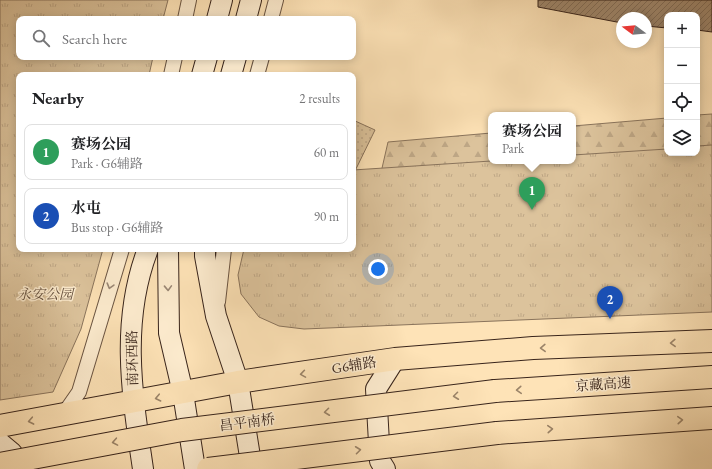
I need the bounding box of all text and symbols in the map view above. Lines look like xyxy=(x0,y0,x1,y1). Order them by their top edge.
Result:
north arrow xyxy=(616,12,652,48)
map controls xyxy=(664,12,700,156)
button: + xyxy=(664,12,700,48)
search box xyxy=(16,16,356,60)
icon: search xyxy=(30,27,52,49)
text: Search here xyxy=(62,29,127,48)
button: − xyxy=(664,48,700,84)
button: locate xyxy=(664,84,700,120)
text: Nearby xyxy=(32,87,84,109)
text: 2 results xyxy=(299,90,340,107)
popup xyxy=(488,112,576,164)
button: layers xyxy=(664,120,700,156)
text: 赛场公园 xyxy=(502,121,562,140)
text: 赛场公园 xyxy=(71,134,131,153)
text: Park xyxy=(502,140,524,157)
text: 1 xyxy=(43,144,49,161)
text: 60 m xyxy=(314,144,339,161)
text: Park · G6辅路 xyxy=(71,155,143,172)
pin: 1 xyxy=(519,177,545,210)
text: 水屯 xyxy=(71,198,101,217)
text: 2 xyxy=(43,208,49,225)
text: 90 m xyxy=(314,208,339,225)
text: Bus stop · G6辅路 xyxy=(71,219,163,236)
your location xyxy=(368,259,388,279)
one-way arrow xyxy=(106,283,115,290)
park label: 永安公园 xyxy=(17,285,75,303)
one-way arrow xyxy=(164,285,172,291)
pin: 2 xyxy=(597,286,623,319)
street label: 南环西路 xyxy=(123,330,141,386)
one-way arrow xyxy=(670,338,676,347)
one-way arrow xyxy=(540,344,546,352)
street label: G6辅路 xyxy=(330,353,378,377)
one-way arrow xyxy=(300,369,306,378)
street label: 京藏高速 xyxy=(574,373,632,395)
one-way arrow xyxy=(516,385,522,394)
one-way arrow xyxy=(453,391,459,400)
one-way arrow xyxy=(155,393,162,401)
one-way arrow xyxy=(324,407,330,416)
street label: 昌平南桥 xyxy=(218,410,276,434)
one-way arrow xyxy=(677,415,683,424)
one-way arrow xyxy=(27,416,34,425)
one-way arrow xyxy=(547,424,553,433)
one-way arrow xyxy=(112,438,119,446)
one-way arrow xyxy=(355,446,361,455)

